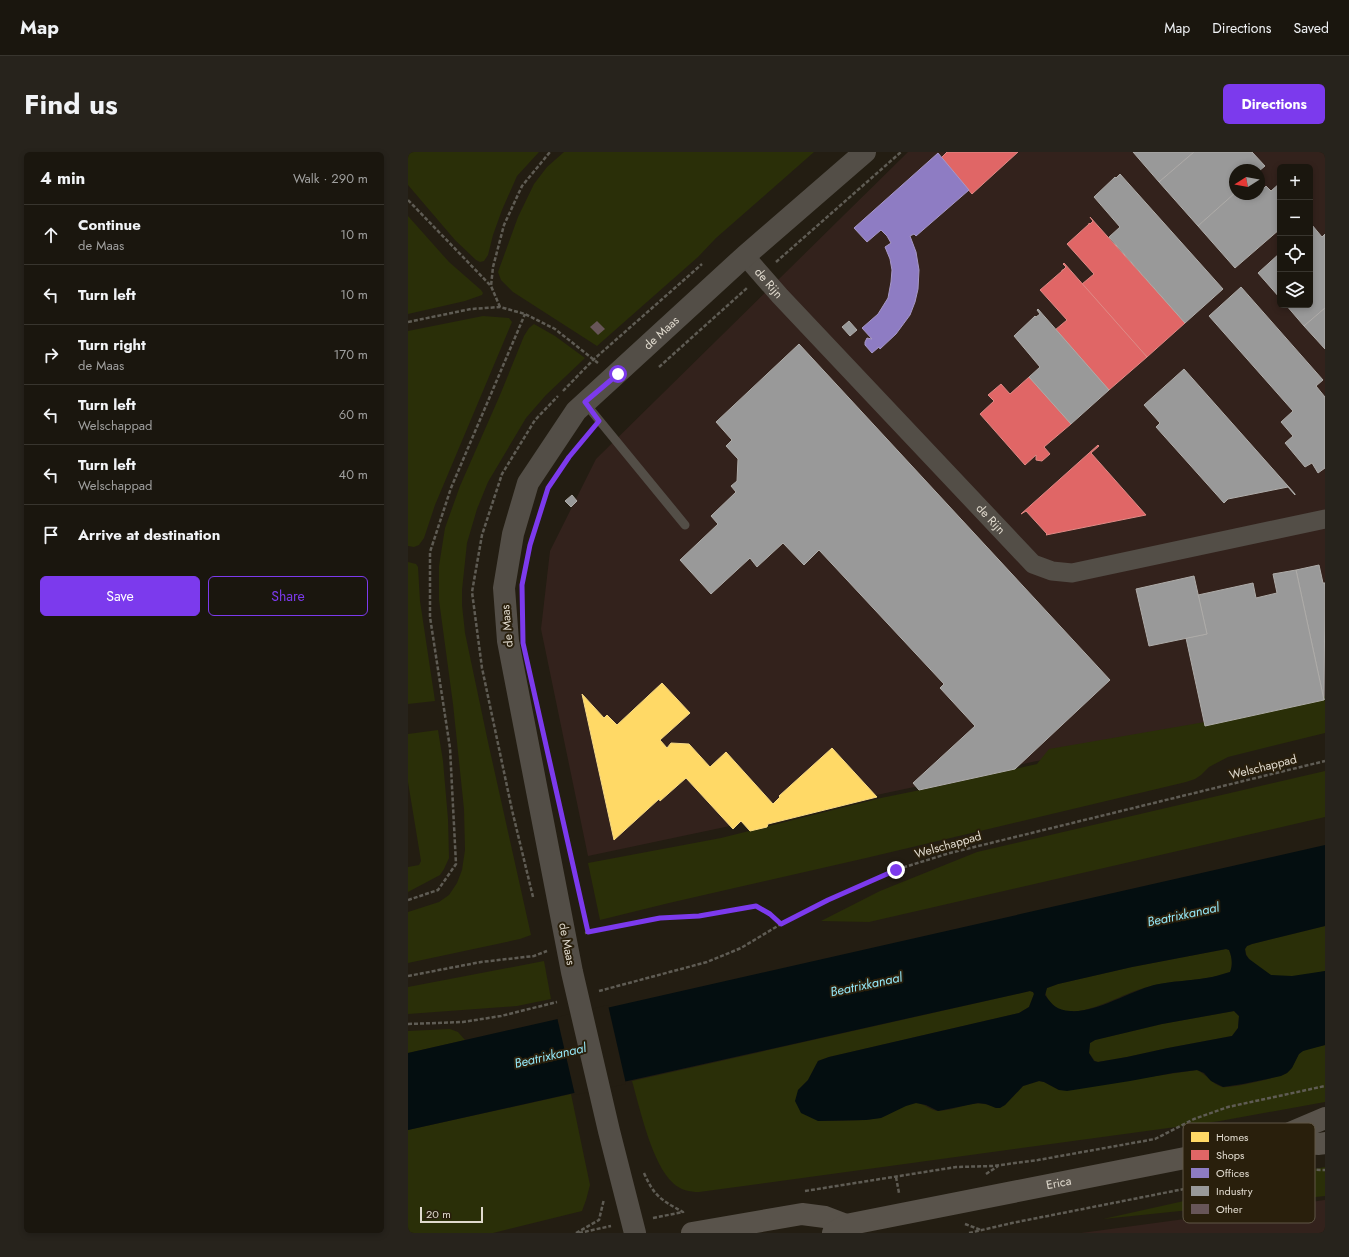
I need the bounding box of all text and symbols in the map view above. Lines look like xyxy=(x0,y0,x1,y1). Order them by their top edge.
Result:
text: Map xyxy=(20,14,59,41)
text: Map xyxy=(1164,18,1190,38)
text: Directions xyxy=(1212,18,1272,38)
text: Saved xyxy=(1294,18,1329,38)
text: Find us xyxy=(24,84,118,125)
button: Directions xyxy=(1223,84,1325,124)
north arrow xyxy=(1229,164,1265,200)
map controls xyxy=(1277,164,1313,308)
button: + xyxy=(1277,164,1313,200)
text: 4 min xyxy=(40,166,85,190)
text: Walk · 290 m xyxy=(293,169,368,188)
button: − xyxy=(1277,200,1313,236)
text: Continue xyxy=(78,214,141,236)
icon: ahead xyxy=(40,224,62,246)
text: 10 m xyxy=(340,225,368,244)
text: de Maas xyxy=(78,236,124,255)
button: locate xyxy=(1277,236,1313,272)
street label: de Rijn xyxy=(750,264,787,303)
button: layers xyxy=(1277,272,1313,308)
icon: left xyxy=(40,284,62,306)
text: Turn left xyxy=(78,284,136,306)
text: 10 m xyxy=(340,285,368,304)
street label: de Maas xyxy=(639,312,683,354)
text: Turn right xyxy=(78,334,146,356)
icon: right xyxy=(40,344,62,366)
text: 170 m xyxy=(333,345,368,364)
text: de Maas xyxy=(78,356,124,375)
route start xyxy=(609,365,627,383)
text: Turn left xyxy=(78,394,136,416)
icon: left xyxy=(40,404,62,426)
text: 60 m xyxy=(339,405,368,424)
text: Welschappad xyxy=(78,416,153,435)
text: Turn left xyxy=(78,454,136,476)
icon: left xyxy=(40,464,62,486)
text: 40 m xyxy=(339,465,368,484)
text: Welschappad xyxy=(78,476,153,495)
street label: de Rijn xyxy=(972,500,1009,538)
icon: arrive xyxy=(40,524,62,546)
text: Arrive at destination xyxy=(78,524,220,546)
button: Save xyxy=(40,576,200,616)
button: Share xyxy=(208,576,368,616)
street label: de Maas xyxy=(496,604,518,648)
street label: Welschappad xyxy=(1227,750,1299,784)
street label: Welschappad xyxy=(912,827,984,863)
route end xyxy=(887,861,905,879)
water label: Beatrixkanaal xyxy=(1145,897,1222,931)
street label: de Maas xyxy=(554,921,580,967)
water label: Beatrixkanaal xyxy=(828,967,905,1001)
water label: Beatrixkanaal xyxy=(512,1038,589,1073)
legend xyxy=(1183,1123,1315,1223)
text: Homes xyxy=(1216,1129,1249,1145)
text: Shops xyxy=(1216,1147,1245,1163)
text: Offices xyxy=(1216,1165,1250,1181)
street label: Erica xyxy=(1044,1172,1073,1194)
text: Industry xyxy=(1216,1183,1253,1199)
text: Other xyxy=(1216,1201,1243,1217)
scale bar xyxy=(420,1205,483,1224)
text: 20 m xyxy=(426,1206,451,1222)

